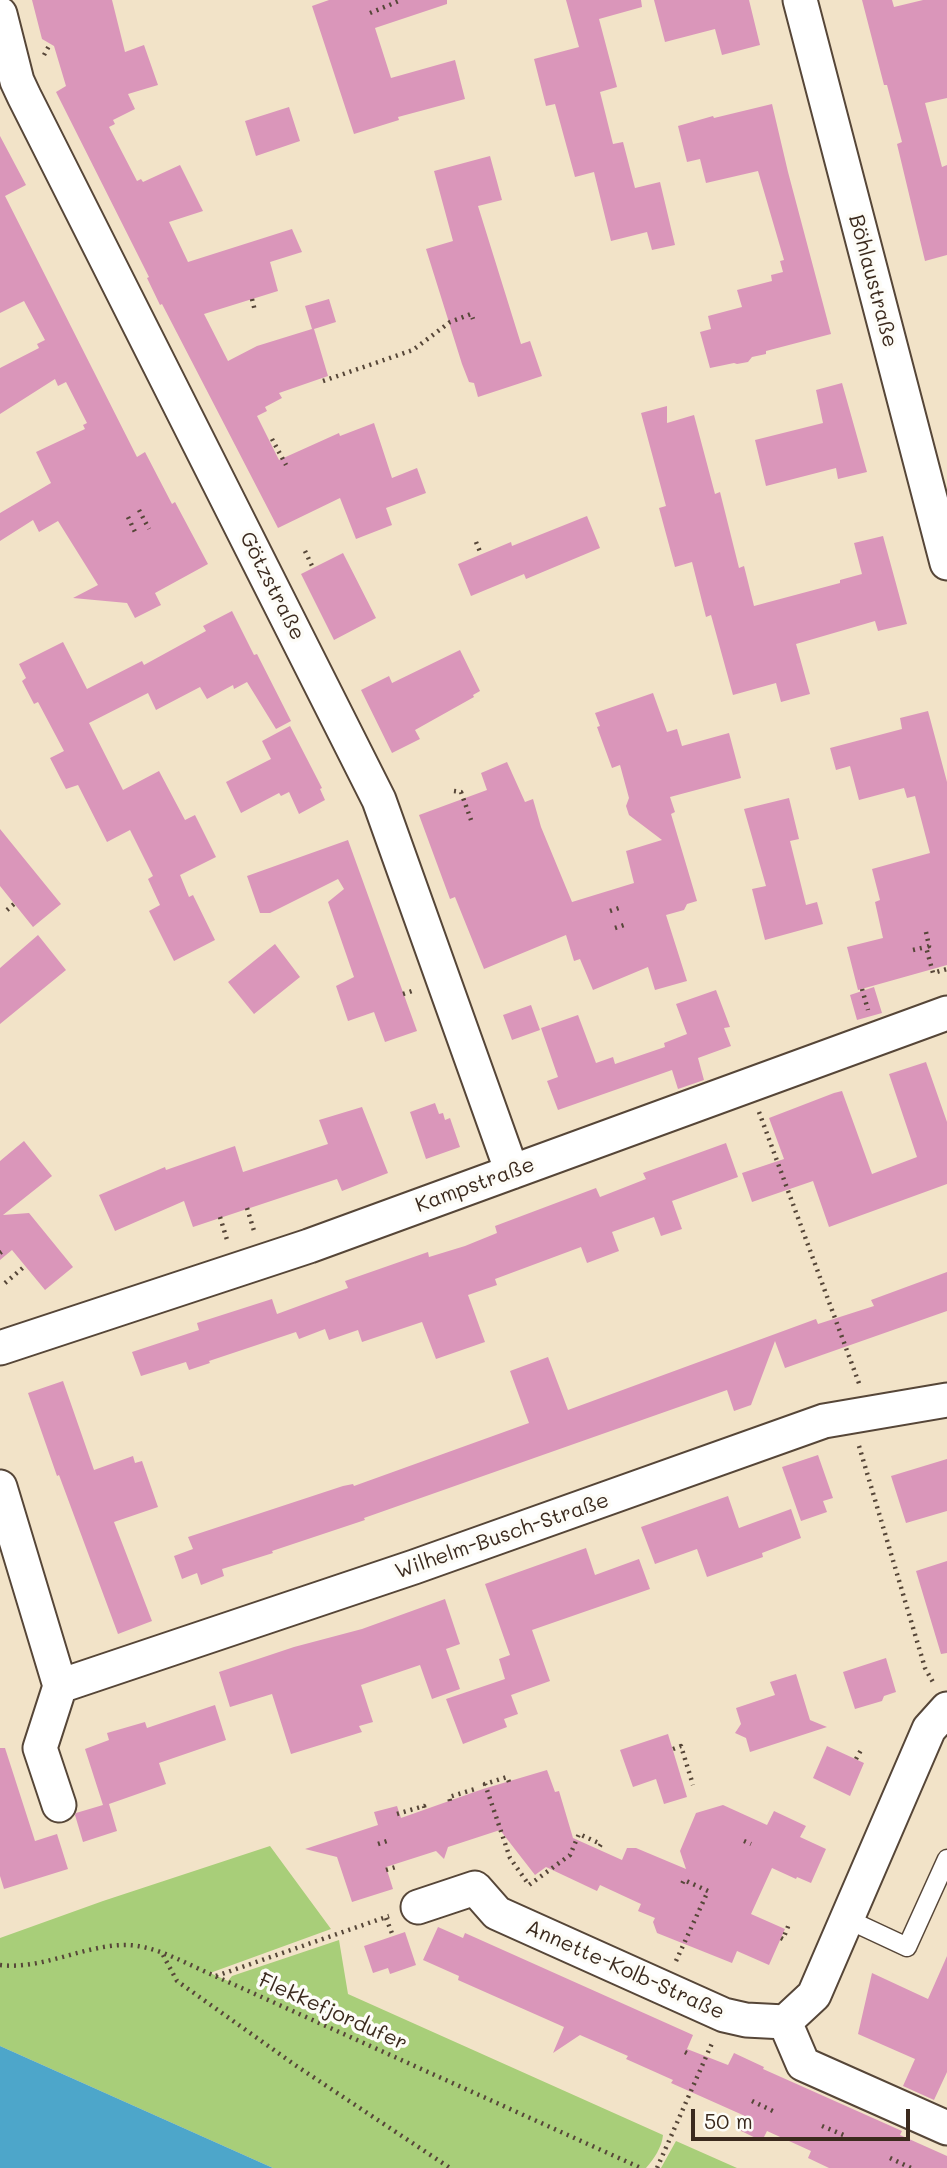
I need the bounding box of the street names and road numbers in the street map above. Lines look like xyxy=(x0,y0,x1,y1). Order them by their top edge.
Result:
street label: Böhlaustraße xyxy=(843,212,903,350)
street label: Götzstraße xyxy=(234,528,310,644)
street label: Kampstraße xyxy=(412,1152,538,1218)
street label: Wilhelm-Busch-Straße xyxy=(392,1488,612,1584)
street label: Annette-Kolb-Straße xyxy=(522,1915,728,2025)
street label: Flekkefjordufer xyxy=(255,1968,411,2056)

